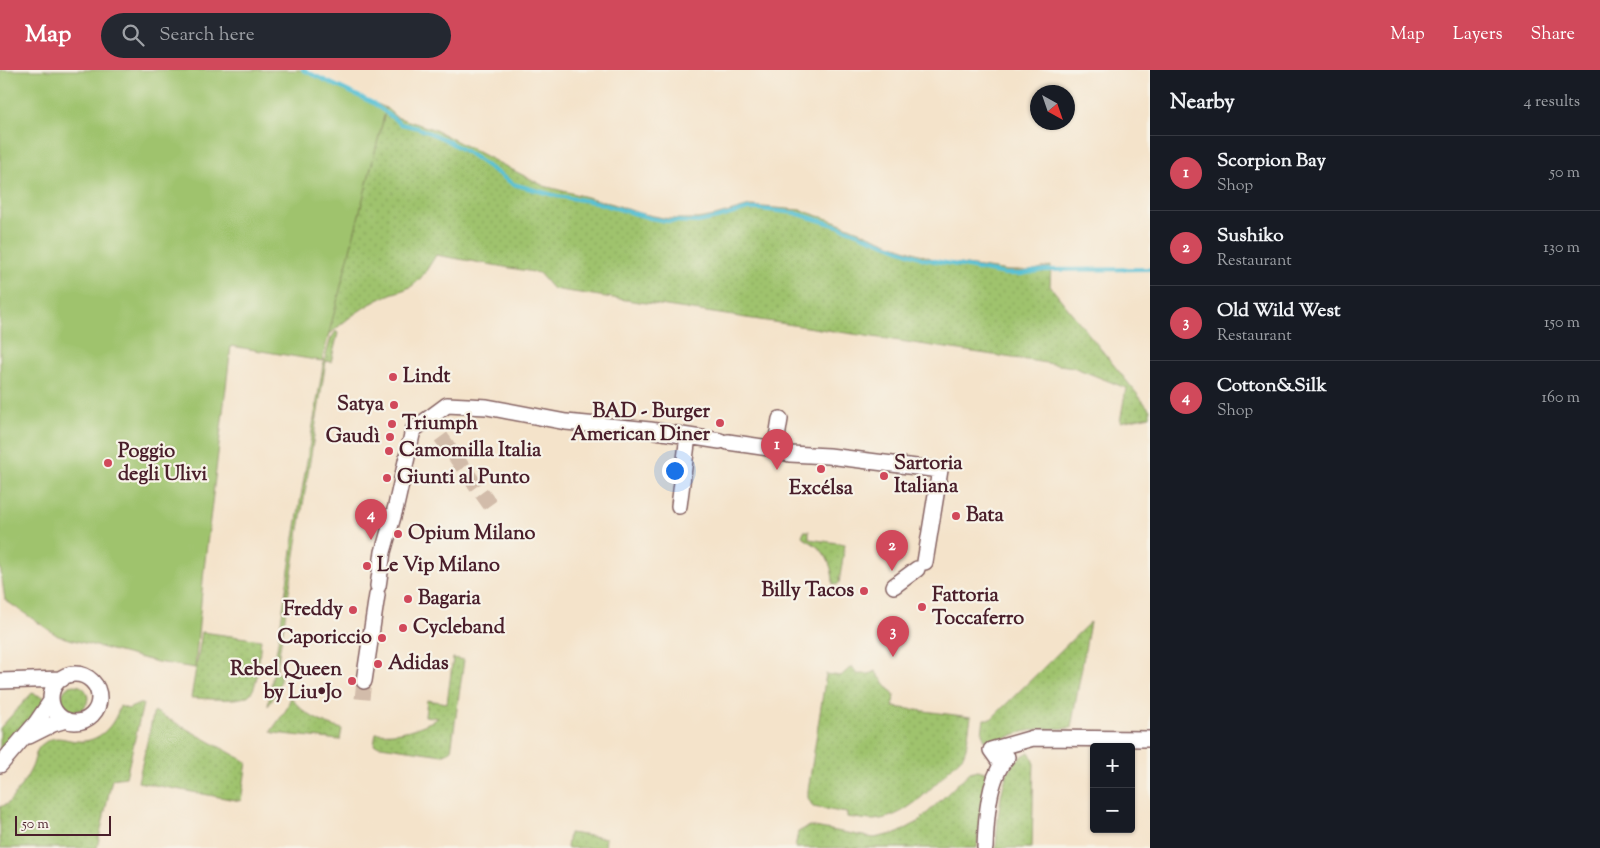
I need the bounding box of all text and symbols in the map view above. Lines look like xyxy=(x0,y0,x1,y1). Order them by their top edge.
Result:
search box xyxy=(101,13,451,58)
text: Map xyxy=(25,18,71,52)
icon: search xyxy=(119,21,147,49)
text: Search here xyxy=(159,22,255,49)
text: Map xyxy=(1390,22,1425,48)
text: Layers xyxy=(1453,22,1503,48)
text: Share xyxy=(1531,22,1575,48)
north arrow xyxy=(1030,85,1075,130)
text: Nearby xyxy=(1170,88,1235,118)
text: 4 results xyxy=(1524,91,1580,114)
text: Scorpion Bay xyxy=(1217,148,1326,175)
text: 1 xyxy=(1183,162,1189,185)
text: 50 m xyxy=(1549,162,1580,185)
text: Shop xyxy=(1217,175,1253,198)
text: Sushiko xyxy=(1217,223,1284,250)
text: 2 xyxy=(1182,237,1190,260)
text: 130 m xyxy=(1543,237,1580,260)
text: Restaurant xyxy=(1217,250,1292,273)
text: Old Wild West xyxy=(1217,298,1340,325)
text: 3 xyxy=(1183,312,1189,335)
text: 150 m xyxy=(1544,312,1580,335)
text: Restaurant xyxy=(1217,325,1292,348)
place label: Lindt xyxy=(403,363,450,392)
marker: Lindt xyxy=(387,371,399,383)
text: Cotton&Silk xyxy=(1217,373,1327,400)
text: 4 xyxy=(1182,387,1190,410)
text: 160 m xyxy=(1542,387,1580,410)
place label: Satya xyxy=(337,391,385,420)
place label: BAD - Burger American Diner xyxy=(571,398,710,450)
marker: Satya xyxy=(388,399,400,411)
text: Shop xyxy=(1217,400,1253,423)
place label: Triumph xyxy=(402,410,478,439)
marker: BAD - Burger American Diner xyxy=(714,417,726,429)
marker: Triumph xyxy=(386,418,398,430)
place label: Gaudì xyxy=(326,423,380,452)
pin: 1 xyxy=(761,429,793,470)
marker: Gaudì xyxy=(384,431,396,443)
place label: Camomilla Italia xyxy=(399,437,542,466)
place label: Poggio degli Ulivi xyxy=(118,438,208,490)
marker: Camomilla Italia xyxy=(383,445,395,457)
place label: Sartoria Italiana xyxy=(894,450,963,502)
marker: Poggio degli Ulivi xyxy=(102,457,114,469)
your location xyxy=(662,458,688,484)
marker: Excélsa xyxy=(815,463,827,475)
place label: Giunti al Punto xyxy=(397,464,530,493)
marker: Sartoria Italiana xyxy=(878,470,890,482)
marker: Giunti al Punto xyxy=(381,472,393,484)
place label: Excélsa xyxy=(789,475,854,504)
pin: 4 xyxy=(355,499,387,540)
place label: Bata xyxy=(966,502,1004,531)
marker: Bata xyxy=(950,510,962,522)
place label: Opium Milano xyxy=(408,520,536,549)
marker: Opium Milano xyxy=(392,528,404,540)
pin: 2 xyxy=(876,530,908,571)
place label: Le Vip Milano xyxy=(377,552,500,581)
marker: Le Vip Milano xyxy=(361,560,373,572)
place label: Billy Tacos xyxy=(761,577,854,606)
place label: Fattoria Toccaferro xyxy=(932,582,1024,634)
place label: Bagaria xyxy=(418,585,481,614)
marker: Billy Tacos xyxy=(858,585,870,597)
marker: Bagaria xyxy=(402,593,414,605)
place label: Freddy xyxy=(283,596,343,625)
marker: Fattoria Toccaferro xyxy=(916,601,928,613)
marker: Freddy xyxy=(347,604,359,616)
place label: Cycleband xyxy=(413,614,506,643)
pin: 3 xyxy=(877,616,909,657)
marker: Cycleband xyxy=(397,622,409,634)
place label: Caporiccio xyxy=(277,624,372,653)
marker: Caporiccio xyxy=(376,632,388,644)
place label: Adidas xyxy=(388,650,449,679)
place label: Rebel Queen by Liu•Jo xyxy=(230,656,342,708)
marker: Adidas xyxy=(372,658,384,670)
marker: Rebel Queen by Liu•Jo xyxy=(346,675,358,687)
map controls xyxy=(1090,743,1135,833)
button: + xyxy=(1090,743,1135,788)
button: − xyxy=(1090,788,1135,833)
scale bar xyxy=(15,813,111,836)
text: 50 m xyxy=(22,815,49,835)

